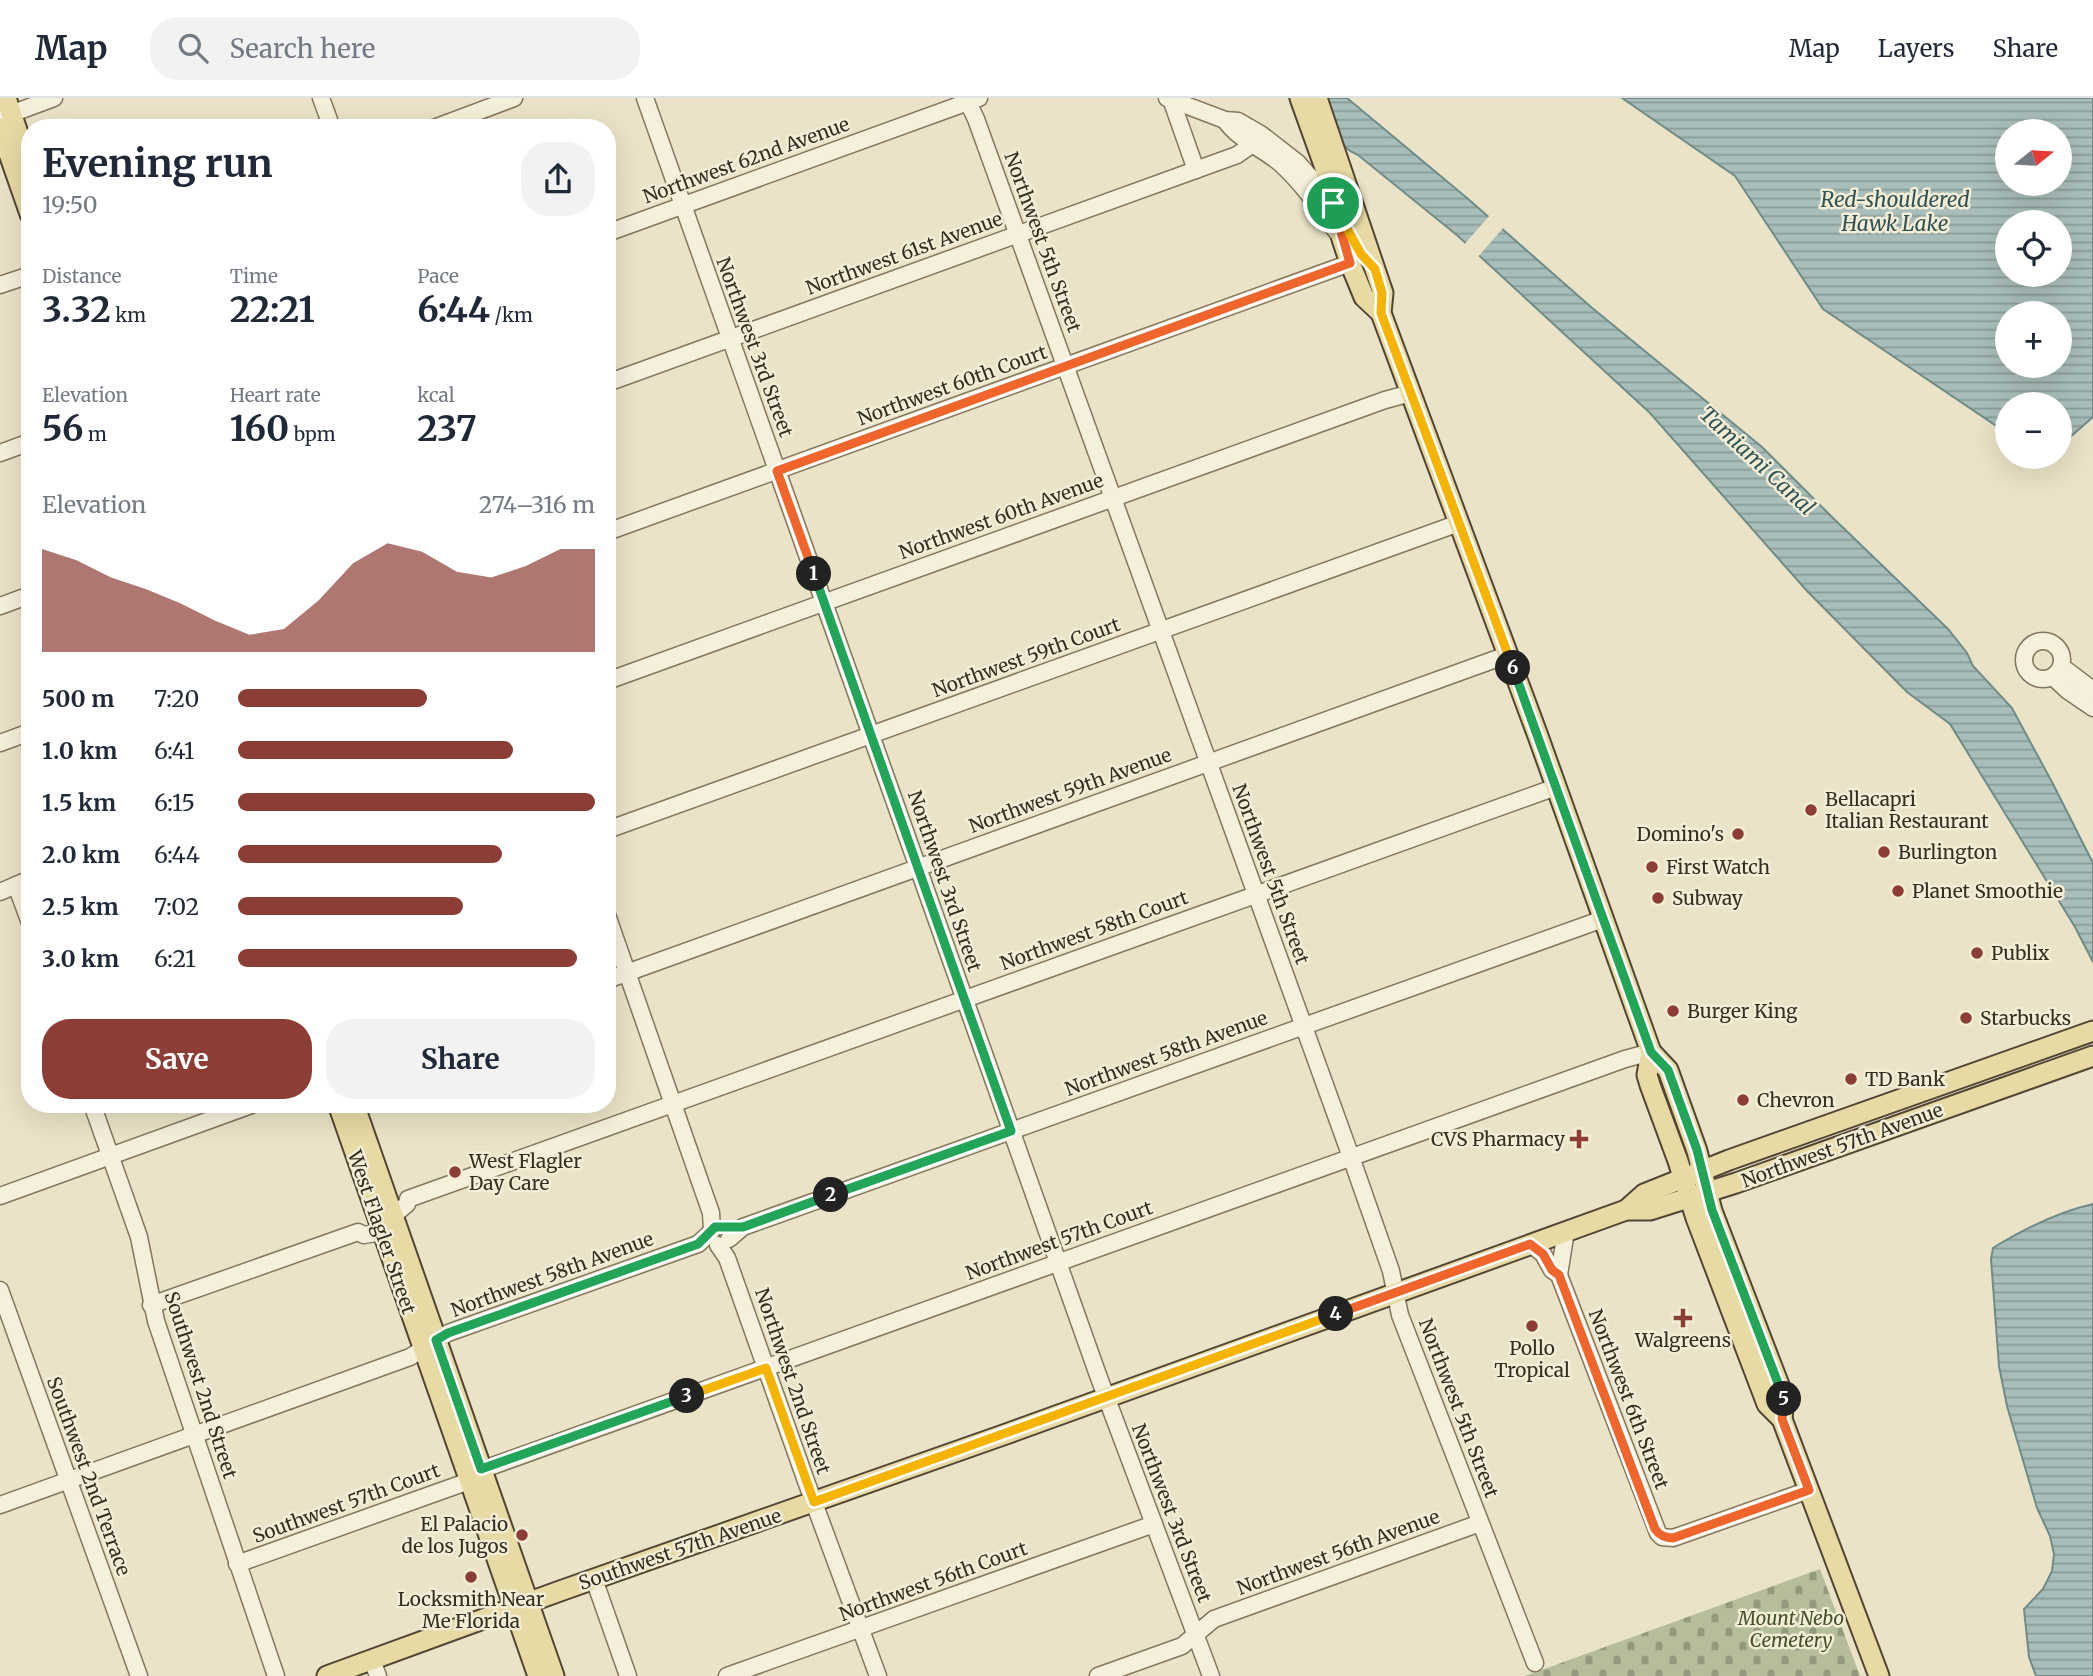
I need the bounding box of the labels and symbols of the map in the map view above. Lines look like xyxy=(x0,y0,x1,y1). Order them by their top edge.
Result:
street label: Northwest 62nd Avenue xyxy=(639,111,853,209)
north arrow xyxy=(1995,119,2072,196)
street label: Northwest 5th Street xyxy=(999,149,1087,336)
pin xyxy=(1303,173,1363,233)
water label: Red-shouldered Hawk Lake xyxy=(1820,186,1970,237)
street label: Northwest 61st Avenue xyxy=(802,206,1006,300)
street label: Northwest 3rd Street xyxy=(711,254,799,441)
street label: Northwest 60th Court xyxy=(854,339,1051,430)
water label: Tamiami Canal xyxy=(1694,400,1821,521)
street label: Northwest 60th Avenue xyxy=(896,468,1107,564)
pin: 1 xyxy=(796,556,832,592)
street label: Northwest 59th Court xyxy=(929,612,1124,702)
pin: 6 xyxy=(1496,650,1530,686)
street label: Northwest 59th Avenue xyxy=(965,742,1175,838)
street label: Northwest 5th Street xyxy=(1227,781,1315,968)
street label: Northwest 3rd Street xyxy=(903,787,987,975)
place label: Bellacapri Italian Restaurant xyxy=(1825,787,1989,833)
marker: Bellacapri Italian Restaurant xyxy=(1803,802,1819,818)
place label: Domino's xyxy=(1637,822,1724,846)
marker: Domino's xyxy=(1730,826,1746,842)
place label: Burlington xyxy=(1898,840,1998,864)
marker: Burlington xyxy=(1876,844,1892,860)
place label: First Watch xyxy=(1666,855,1771,879)
marker: First Watch xyxy=(1644,859,1660,875)
place label: Planet Smoothie xyxy=(1912,879,2063,903)
marker: Planet Smoothie xyxy=(1890,883,1906,899)
street label: Northwest 58th Court xyxy=(997,885,1192,975)
place label: Subway xyxy=(1672,886,1743,910)
marker: Subway xyxy=(1650,890,1666,906)
place label: Publix xyxy=(1991,941,2050,965)
marker: Publix xyxy=(1969,945,1985,961)
place label: Burger King xyxy=(1687,999,1798,1023)
marker: Burger King xyxy=(1665,1003,1681,1019)
street label: Northwest 58th Avenue xyxy=(1061,1005,1271,1101)
place label: Starbucks xyxy=(1980,1006,2071,1030)
marker: Starbucks xyxy=(1958,1010,1974,1026)
place label: TD Bank xyxy=(1865,1067,1945,1091)
marker: TD Bank xyxy=(1843,1071,1859,1087)
place label: Chevron xyxy=(1757,1088,1835,1112)
marker: Chevron xyxy=(1735,1092,1751,1108)
street label: Northwest 57th Avenue xyxy=(1738,1097,1946,1193)
place label: CVS Pharmacy xyxy=(1431,1127,1565,1151)
marker: CVS Pharmacy xyxy=(1571,1131,1587,1147)
street label: West Flagler Street xyxy=(342,1146,421,1318)
place label: West Flagler Day Care xyxy=(468,1149,582,1195)
marker: West Flagler Day Care xyxy=(447,1164,463,1180)
pin: 2 xyxy=(814,1178,848,1212)
street label: Northwest 57th Court xyxy=(962,1195,1156,1285)
street label: Northwest 58th Avenue xyxy=(447,1226,657,1322)
street label: Northwest 2nd Street xyxy=(750,1285,836,1478)
street label: Southwest 2nd Street xyxy=(159,1288,243,1482)
pin: 4 xyxy=(1318,1296,1354,1332)
street label: Northwest 6th Street xyxy=(1584,1306,1675,1493)
marker: Walgreens xyxy=(1675,1310,1691,1326)
street label: Northwest 5th Street xyxy=(1414,1315,1504,1502)
marker: Pollo Tropical xyxy=(1524,1318,1540,1334)
place label: Walgreens xyxy=(1634,1328,1731,1352)
place label: Pollo Tropical xyxy=(1494,1336,1570,1382)
street label: Southwest 2nd Terrace xyxy=(42,1373,136,1579)
pin: 3 xyxy=(670,1378,704,1414)
pin: 5 xyxy=(1766,1382,1802,1416)
street label: Northwest 3rd Street xyxy=(1127,1420,1217,1606)
street label: Southwest 57th Court xyxy=(249,1458,443,1548)
street label: Southwest 57th Avenue xyxy=(575,1503,785,1595)
street label: Northwest 56th Avenue xyxy=(1233,1504,1443,1600)
place label: El Palacio de los Jugos xyxy=(402,1512,508,1558)
marker: El Palacio de los Jugos xyxy=(514,1527,530,1543)
street label: Northwest 56th Court xyxy=(836,1536,1031,1626)
marker: Locksmith Near Me Florida xyxy=(463,1569,479,1585)
place label: Locksmith Near Me Florida xyxy=(398,1587,545,1633)
park label: Mount Nebo Cemetery xyxy=(1737,1606,1844,1652)

